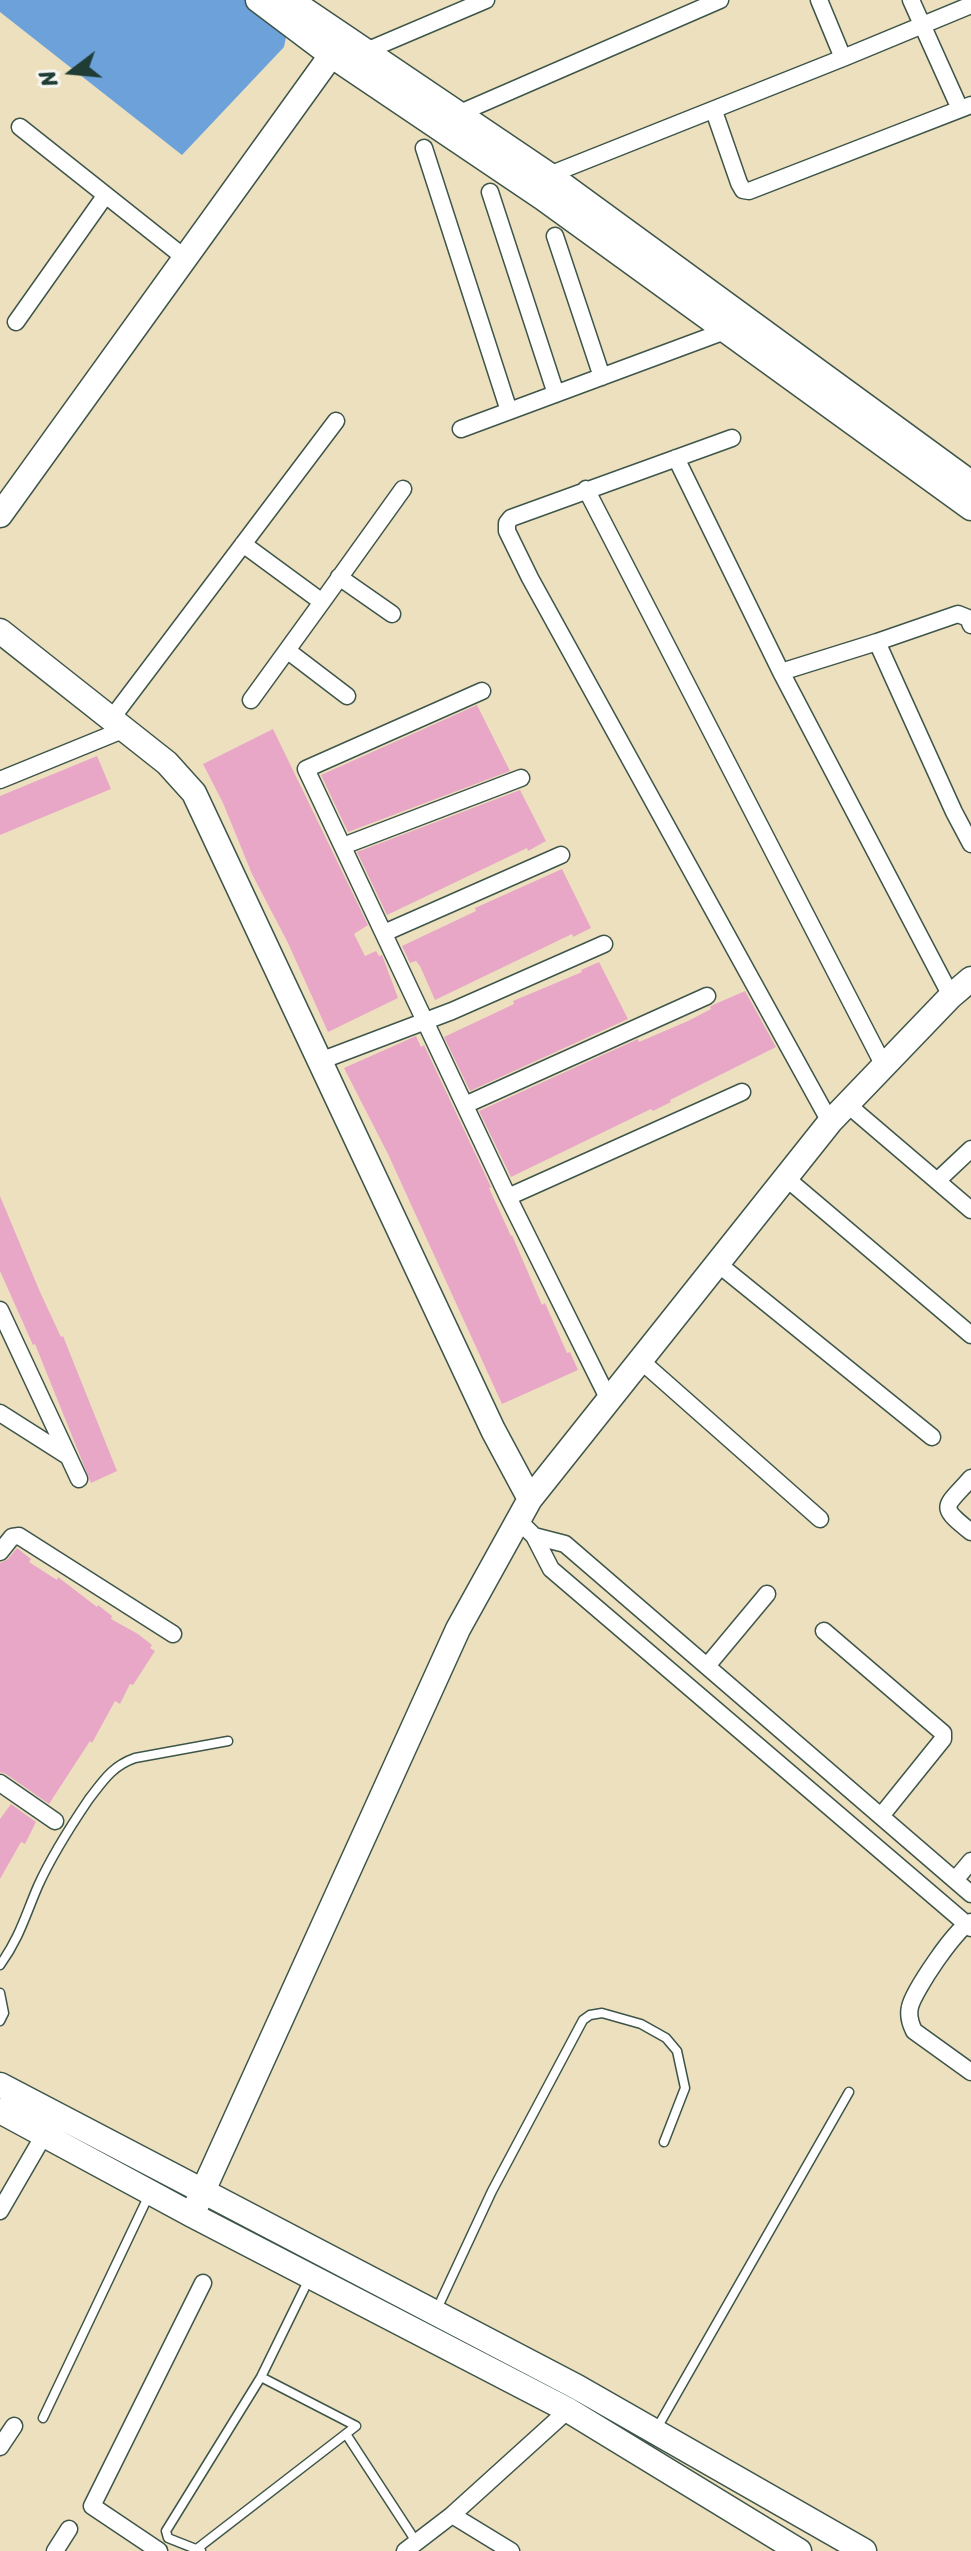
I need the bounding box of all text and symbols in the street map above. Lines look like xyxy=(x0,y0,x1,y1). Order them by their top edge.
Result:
north arrow xyxy=(32,32,112,112)
text: N xyxy=(28,66,69,91)

